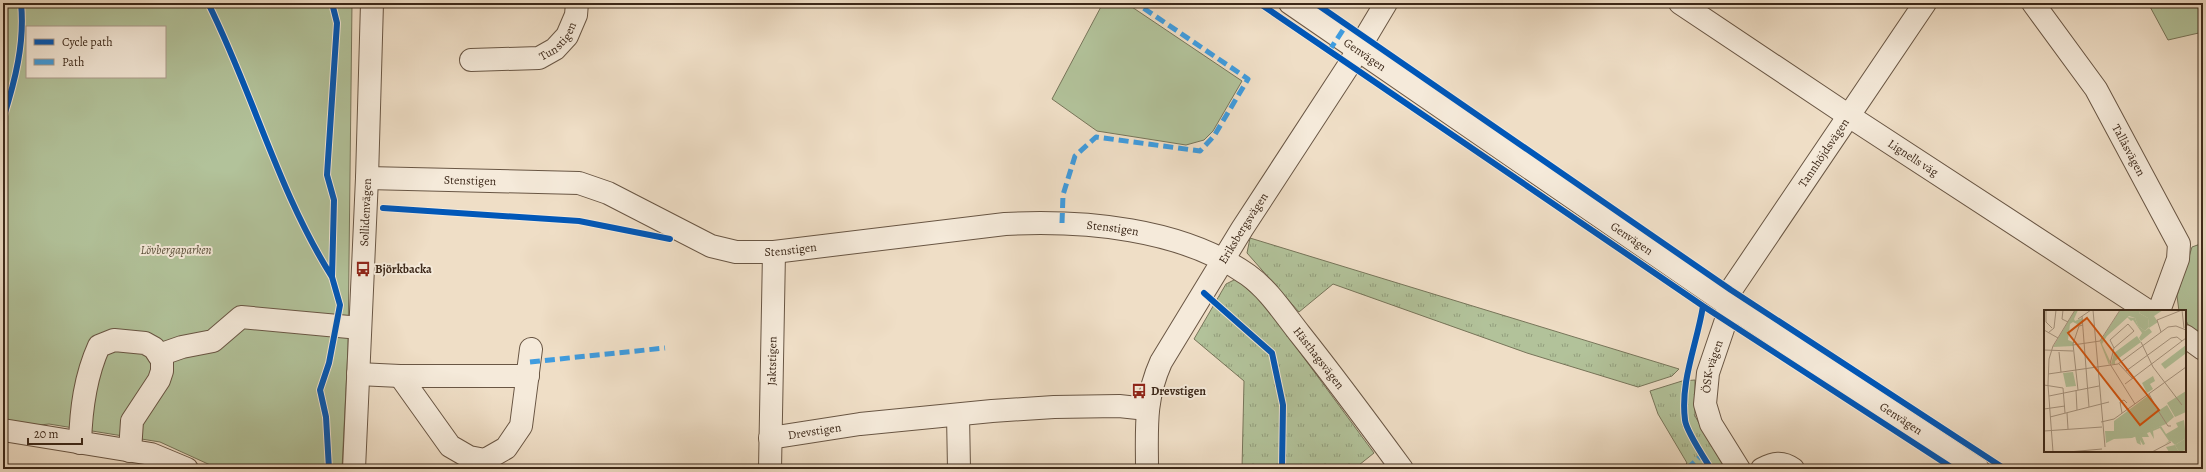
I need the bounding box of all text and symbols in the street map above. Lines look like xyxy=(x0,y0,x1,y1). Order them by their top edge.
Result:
street label: Tunstigen xyxy=(536,19,580,64)
legend xyxy=(26,26,166,78)
text: Cycle path xyxy=(62,34,113,50)
street label: Genvägen xyxy=(1341,34,1390,75)
text: Path xyxy=(62,54,85,70)
street label: Tannhöjdsvägen xyxy=(1795,115,1853,190)
street label: Tallåsvägen xyxy=(2108,121,2149,179)
street label: Lignells väg xyxy=(1885,136,1942,180)
street label: Stenstigen xyxy=(444,172,497,189)
street label: Sollidenvägen xyxy=(356,177,375,247)
street label: Eriksbergsvägen xyxy=(1215,189,1272,267)
street label: Stenstigen xyxy=(1086,217,1141,240)
street label: Genvägen xyxy=(1607,218,1657,259)
street label: Stenstigen xyxy=(764,239,818,260)
park label: Lövbergaparken xyxy=(141,242,212,258)
bus stop icon: Björkbacka xyxy=(354,260,372,278)
place label: Björkbacka xyxy=(375,261,432,277)
inset map xyxy=(2044,310,2186,452)
street label: Hästhagsvägen xyxy=(1289,324,1348,393)
street label: Jaktstigen xyxy=(764,336,780,386)
street label: ÖSK-vägen xyxy=(1698,338,1727,394)
bus stop icon: Drevstigen xyxy=(1130,382,1148,400)
place label: Drevstigen xyxy=(1151,383,1206,399)
street label: Genvägen xyxy=(1877,399,1926,439)
street label: Drevstigen xyxy=(787,419,843,443)
scale bar xyxy=(28,420,82,446)
text: 20 m xyxy=(34,426,58,442)

